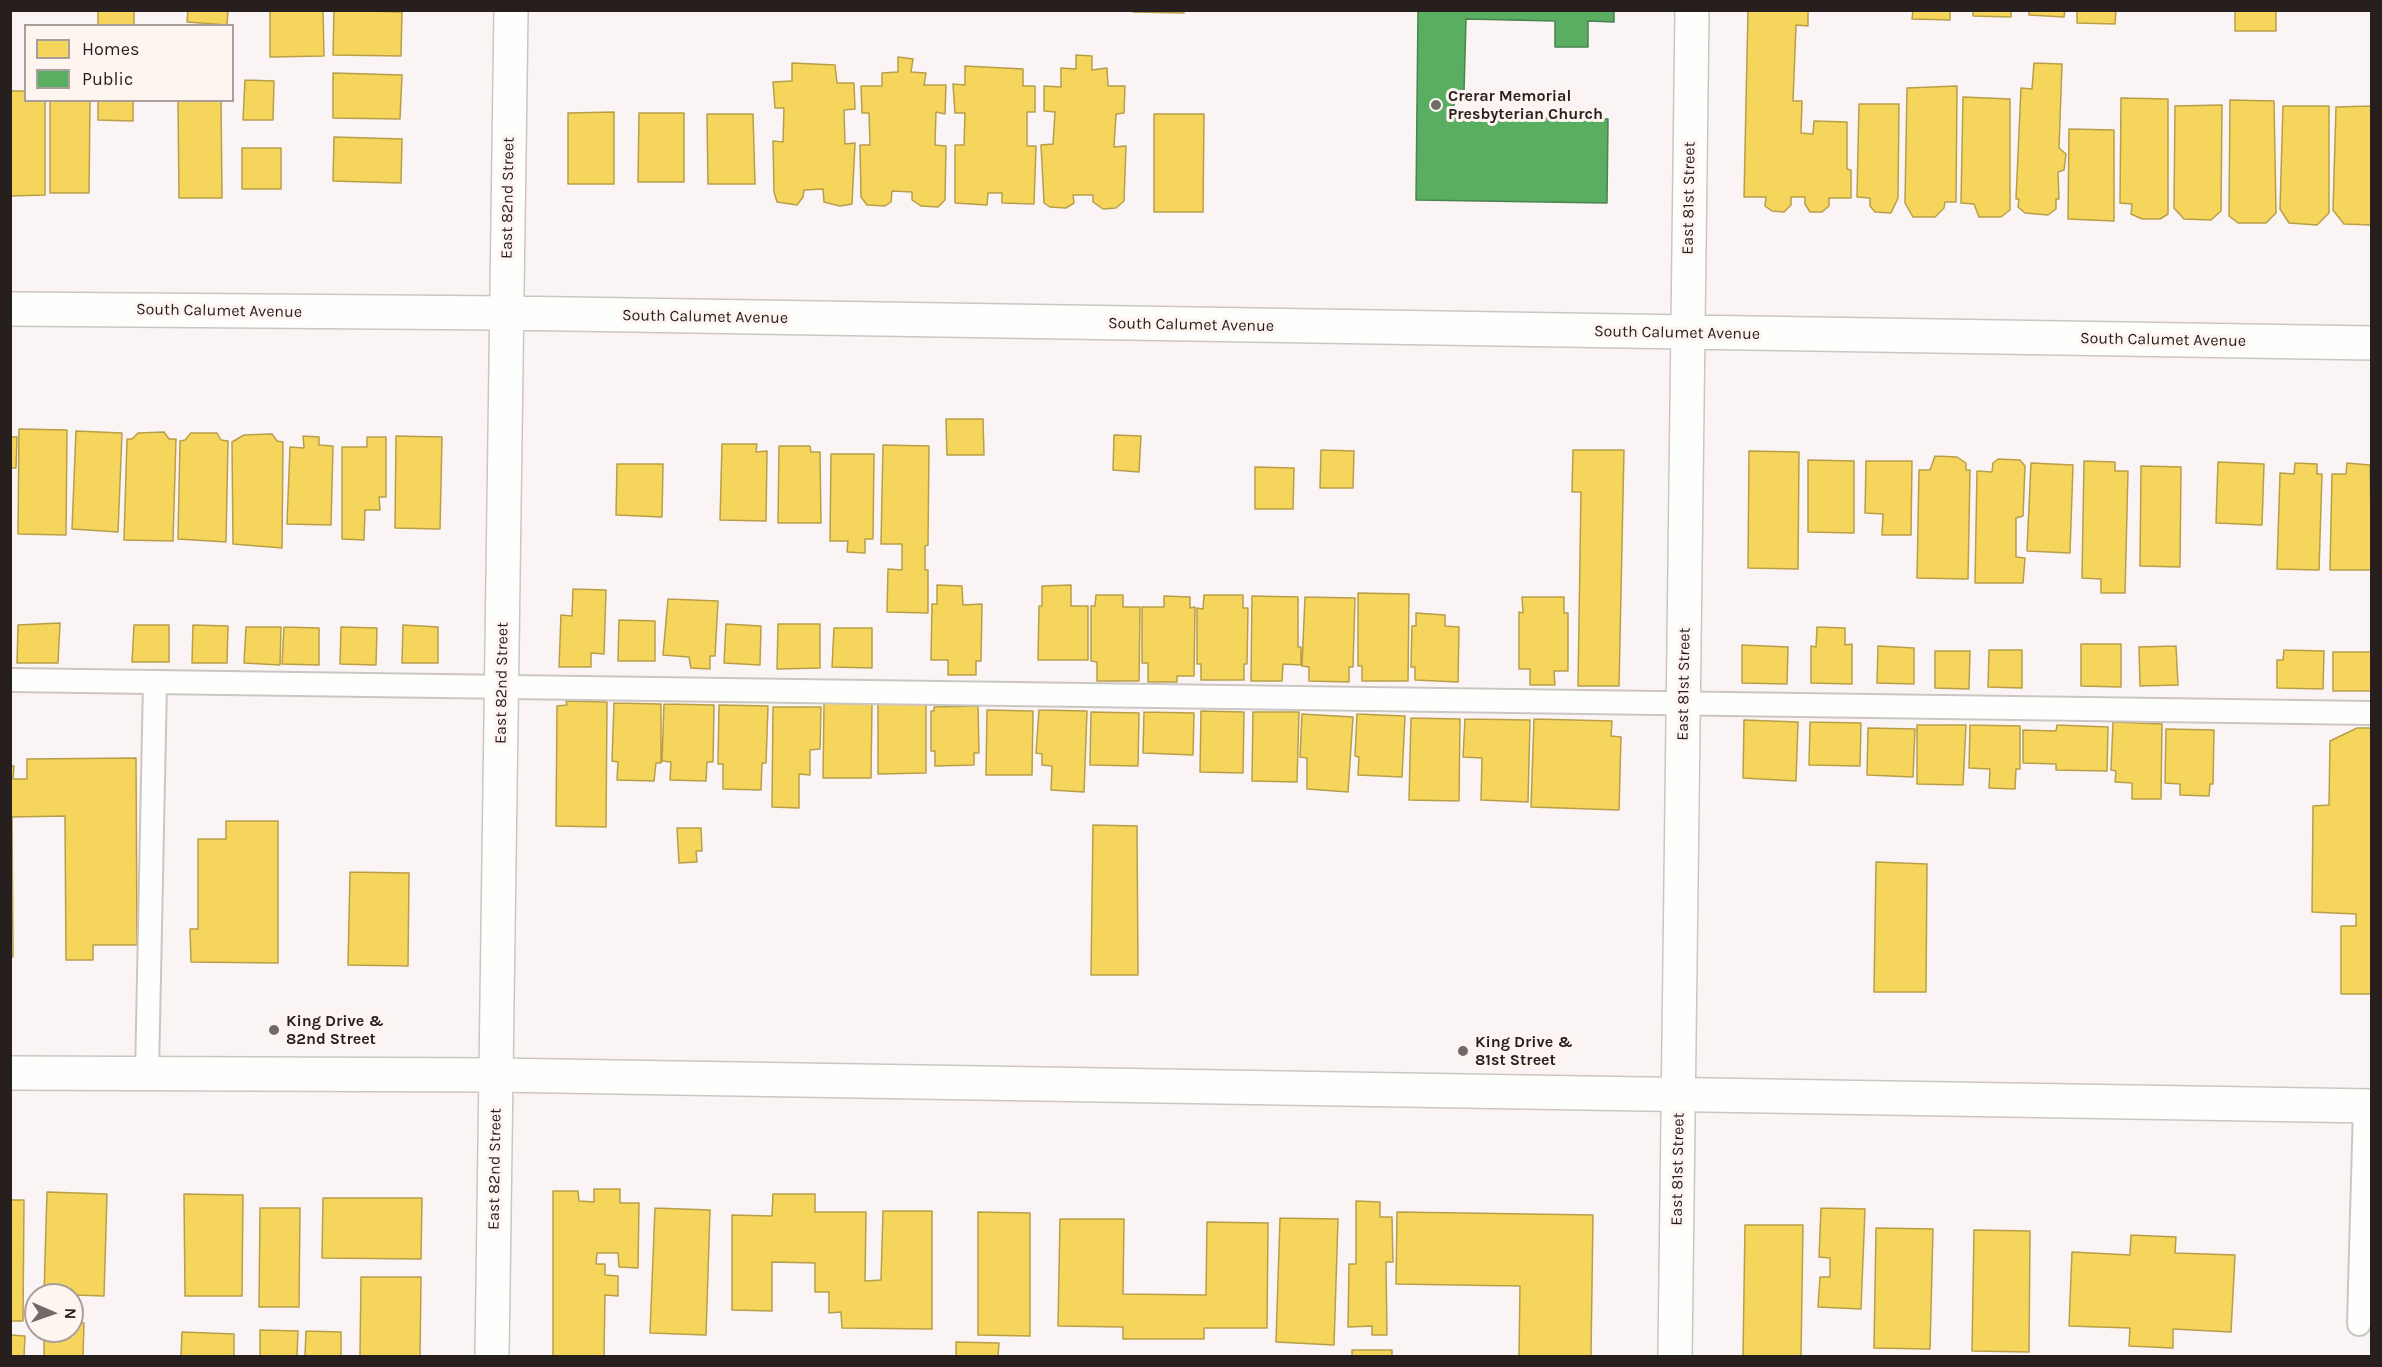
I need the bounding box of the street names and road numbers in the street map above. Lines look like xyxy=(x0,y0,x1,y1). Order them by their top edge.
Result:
street label: East 82nd Street xyxy=(497,137,519,259)
street label: East 81st Street xyxy=(1678,141,1700,255)
street label: South Calumet Avenue xyxy=(136,300,302,322)
street label: South Calumet Avenue xyxy=(622,306,788,328)
street label: South Calumet Avenue xyxy=(1108,314,1274,336)
street label: South Calumet Avenue xyxy=(1594,322,1760,344)
street label: South Calumet Avenue xyxy=(2080,329,2246,351)
street label: East 82nd Street xyxy=(491,622,513,744)
street label: East 81st Street xyxy=(1673,627,1695,741)
street label: East 82nd Street xyxy=(484,1108,506,1230)
street label: East 81st Street xyxy=(1667,1112,1689,1226)

